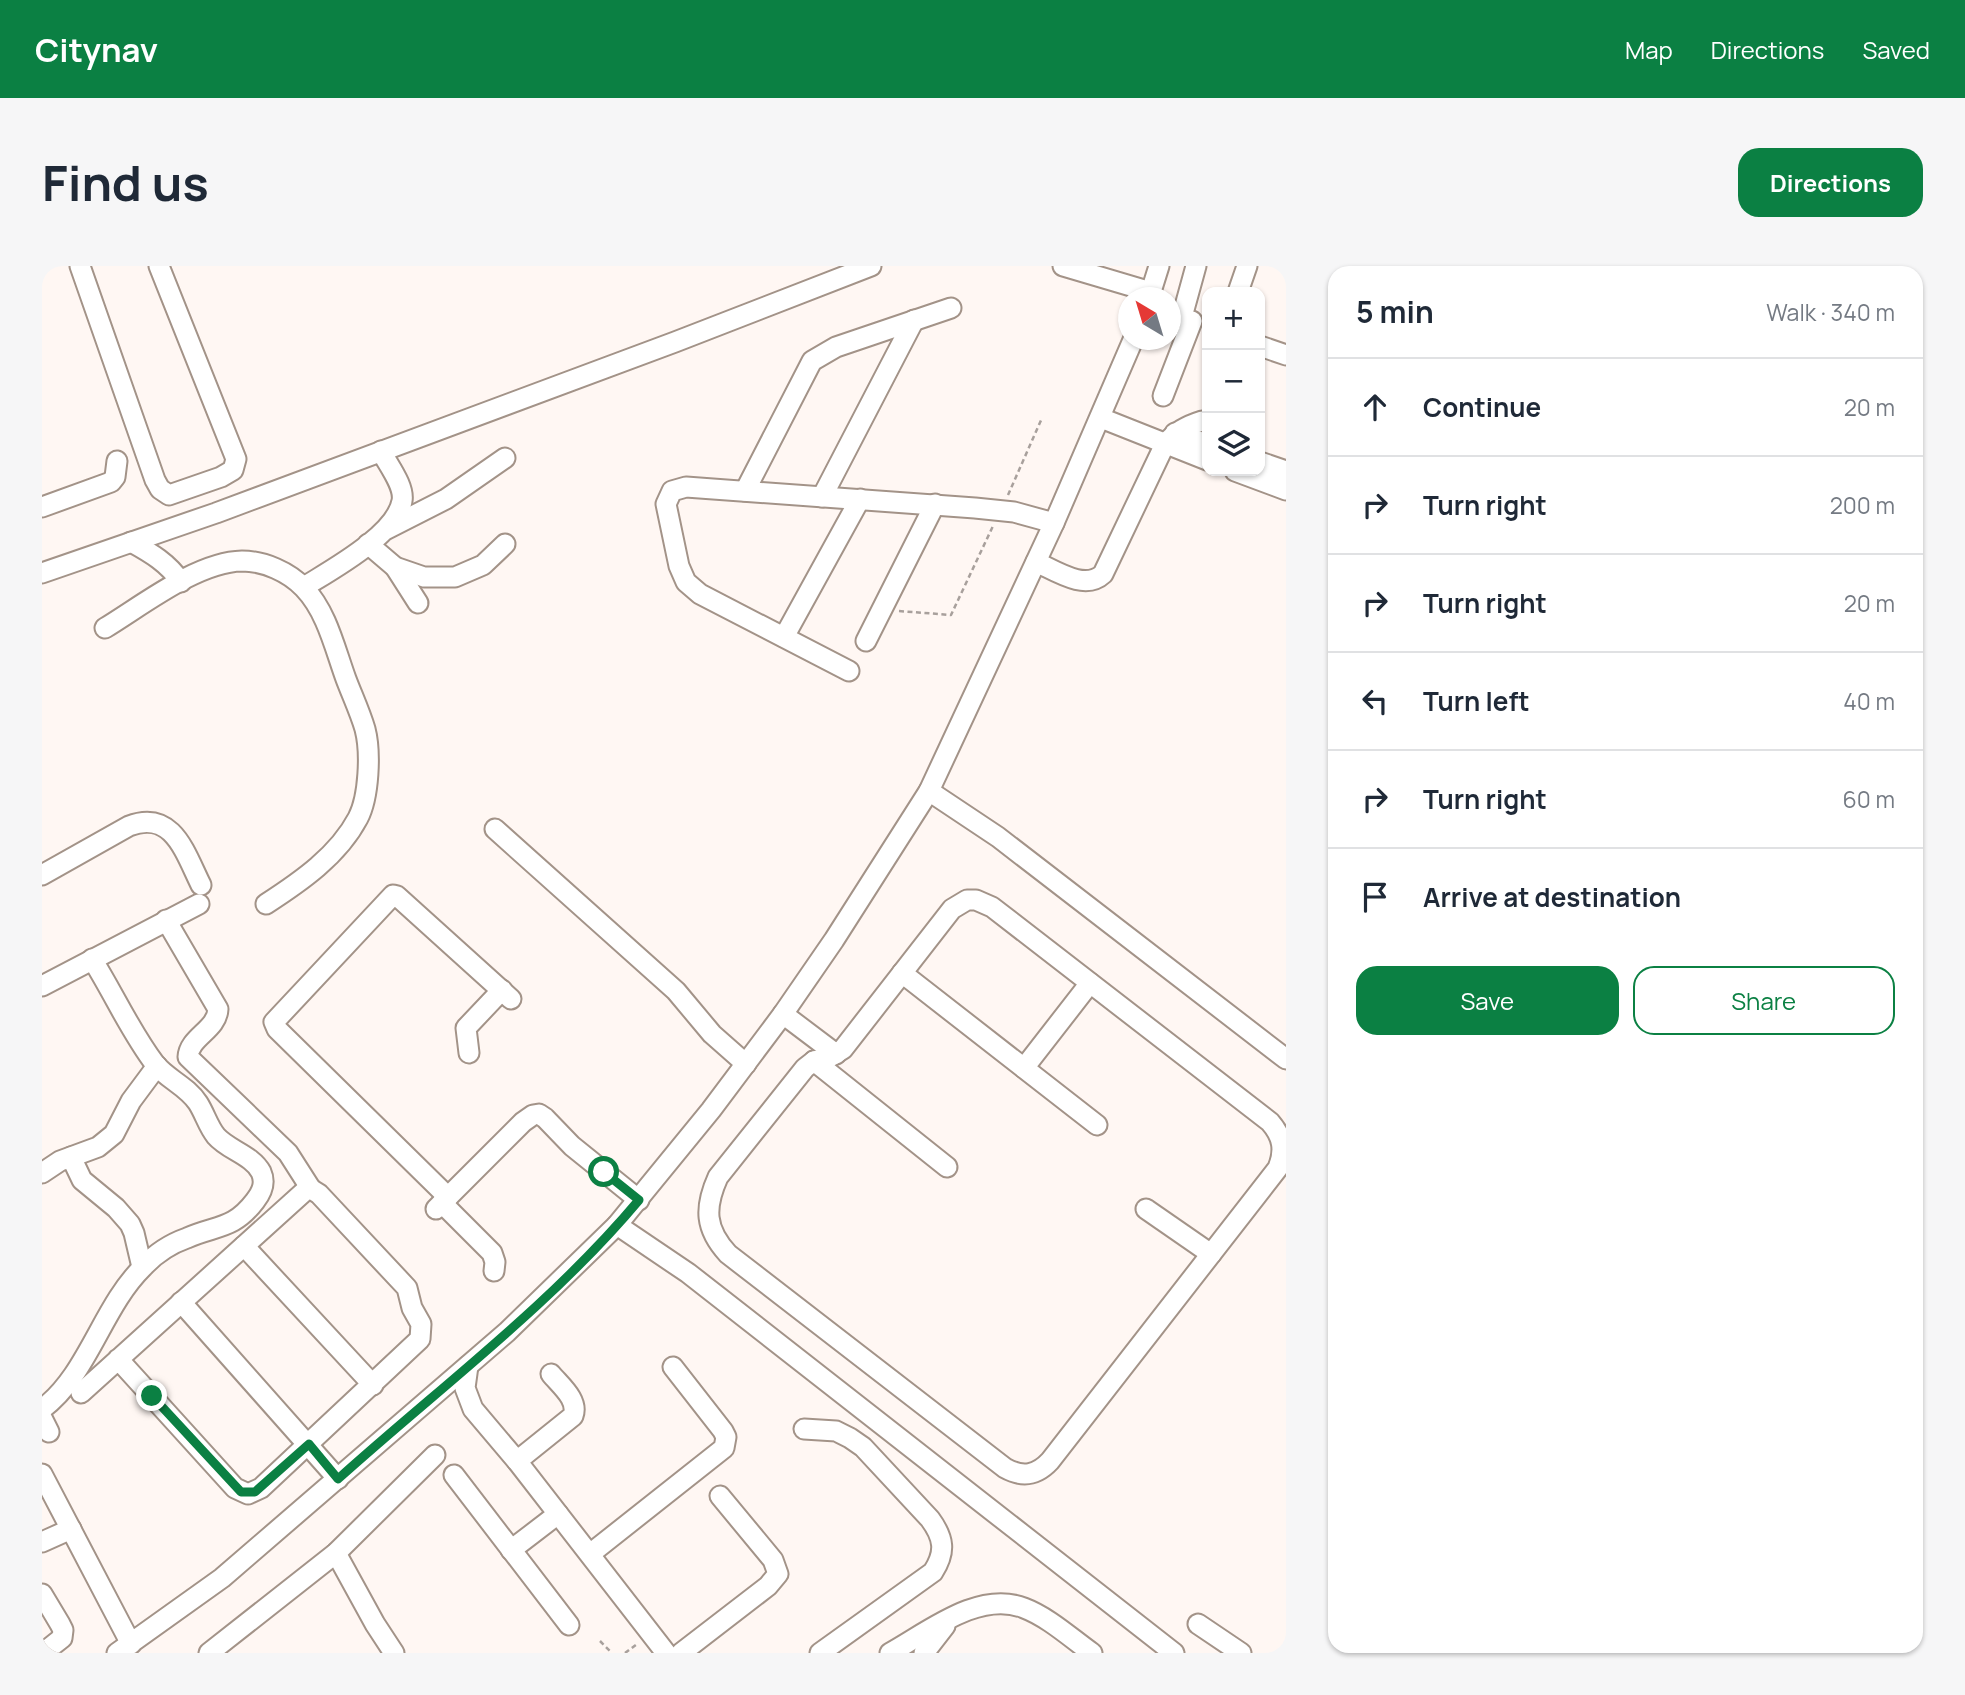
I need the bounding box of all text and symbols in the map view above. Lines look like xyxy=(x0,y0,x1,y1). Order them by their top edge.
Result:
text: Citynav xyxy=(35,27,158,72)
text: Map xyxy=(1625,33,1673,66)
text: Directions xyxy=(1711,33,1824,66)
text: Saved xyxy=(1862,33,1930,66)
button: Directions xyxy=(1738,148,1923,217)
text: Find us xyxy=(42,149,209,216)
north arrow xyxy=(1118,287,1181,350)
map controls xyxy=(1202,287,1265,476)
button: + xyxy=(1202,287,1265,350)
text: 5 min xyxy=(1356,291,1434,332)
text: Walk · 340 m xyxy=(1766,296,1895,328)
button: − xyxy=(1202,350,1265,413)
icon: ahead xyxy=(1356,388,1394,426)
text: Continue xyxy=(1423,389,1541,425)
text: 20 m xyxy=(1844,391,1895,423)
button: layers xyxy=(1202,413,1265,476)
icon: right xyxy=(1356,486,1394,524)
text: Turn right xyxy=(1423,487,1547,523)
text: 200 m xyxy=(1830,489,1895,521)
icon: right xyxy=(1356,584,1394,622)
text: Turn right xyxy=(1423,585,1547,621)
text: 20 m xyxy=(1844,587,1895,619)
icon: left xyxy=(1356,682,1394,720)
text: Turn left xyxy=(1423,683,1530,719)
text: 40 m xyxy=(1843,685,1895,717)
icon: right xyxy=(1356,780,1394,818)
text: Turn right xyxy=(1423,781,1547,817)
text: 60 m xyxy=(1843,783,1895,815)
icon: arrive xyxy=(1356,878,1394,916)
text: Arrive at destination xyxy=(1423,879,1681,915)
button: Save xyxy=(1356,966,1619,1035)
button: Share xyxy=(1633,966,1895,1035)
route start xyxy=(588,1156,619,1187)
route end xyxy=(136,1380,167,1411)

